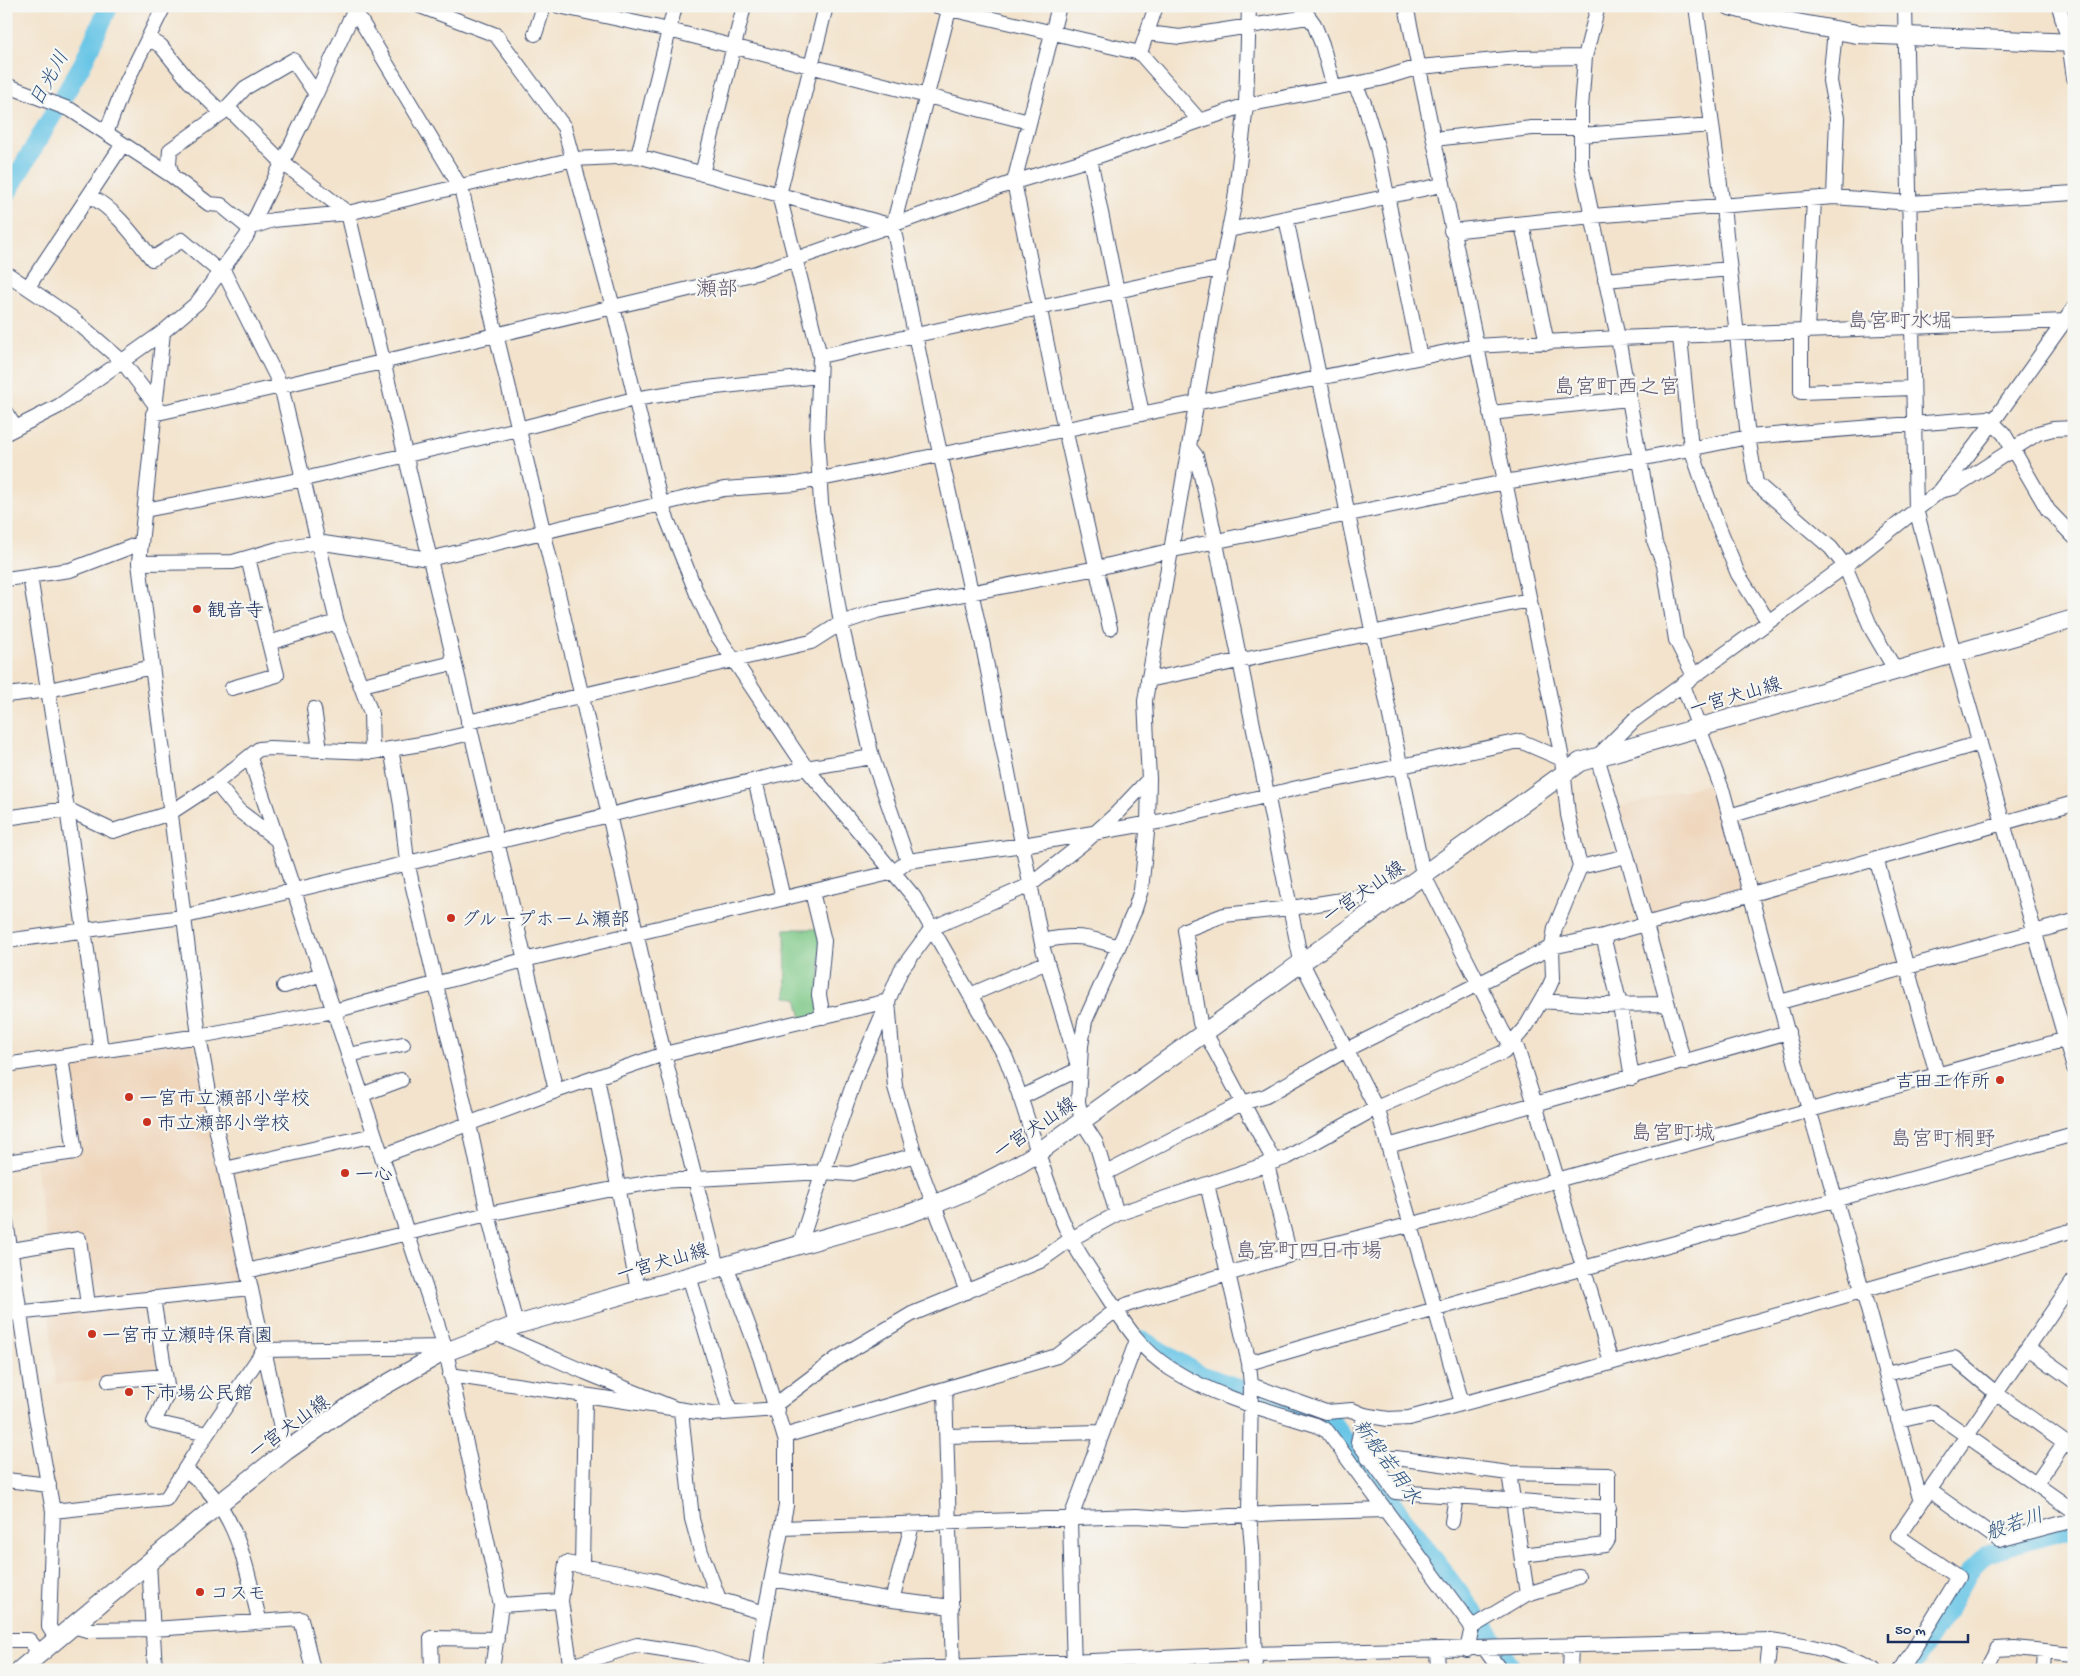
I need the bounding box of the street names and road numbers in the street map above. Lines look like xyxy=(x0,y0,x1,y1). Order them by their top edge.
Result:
street label: 一宮犬山線 xyxy=(1687,673,1785,723)
street label: 一宮犬山線 xyxy=(1319,856,1411,931)
street label: 一宮犬山線 xyxy=(990,1093,1082,1166)
street label: 一宮犬山線 xyxy=(614,1239,712,1289)
street label: 一宮犬山線 xyxy=(244,1391,335,1466)

